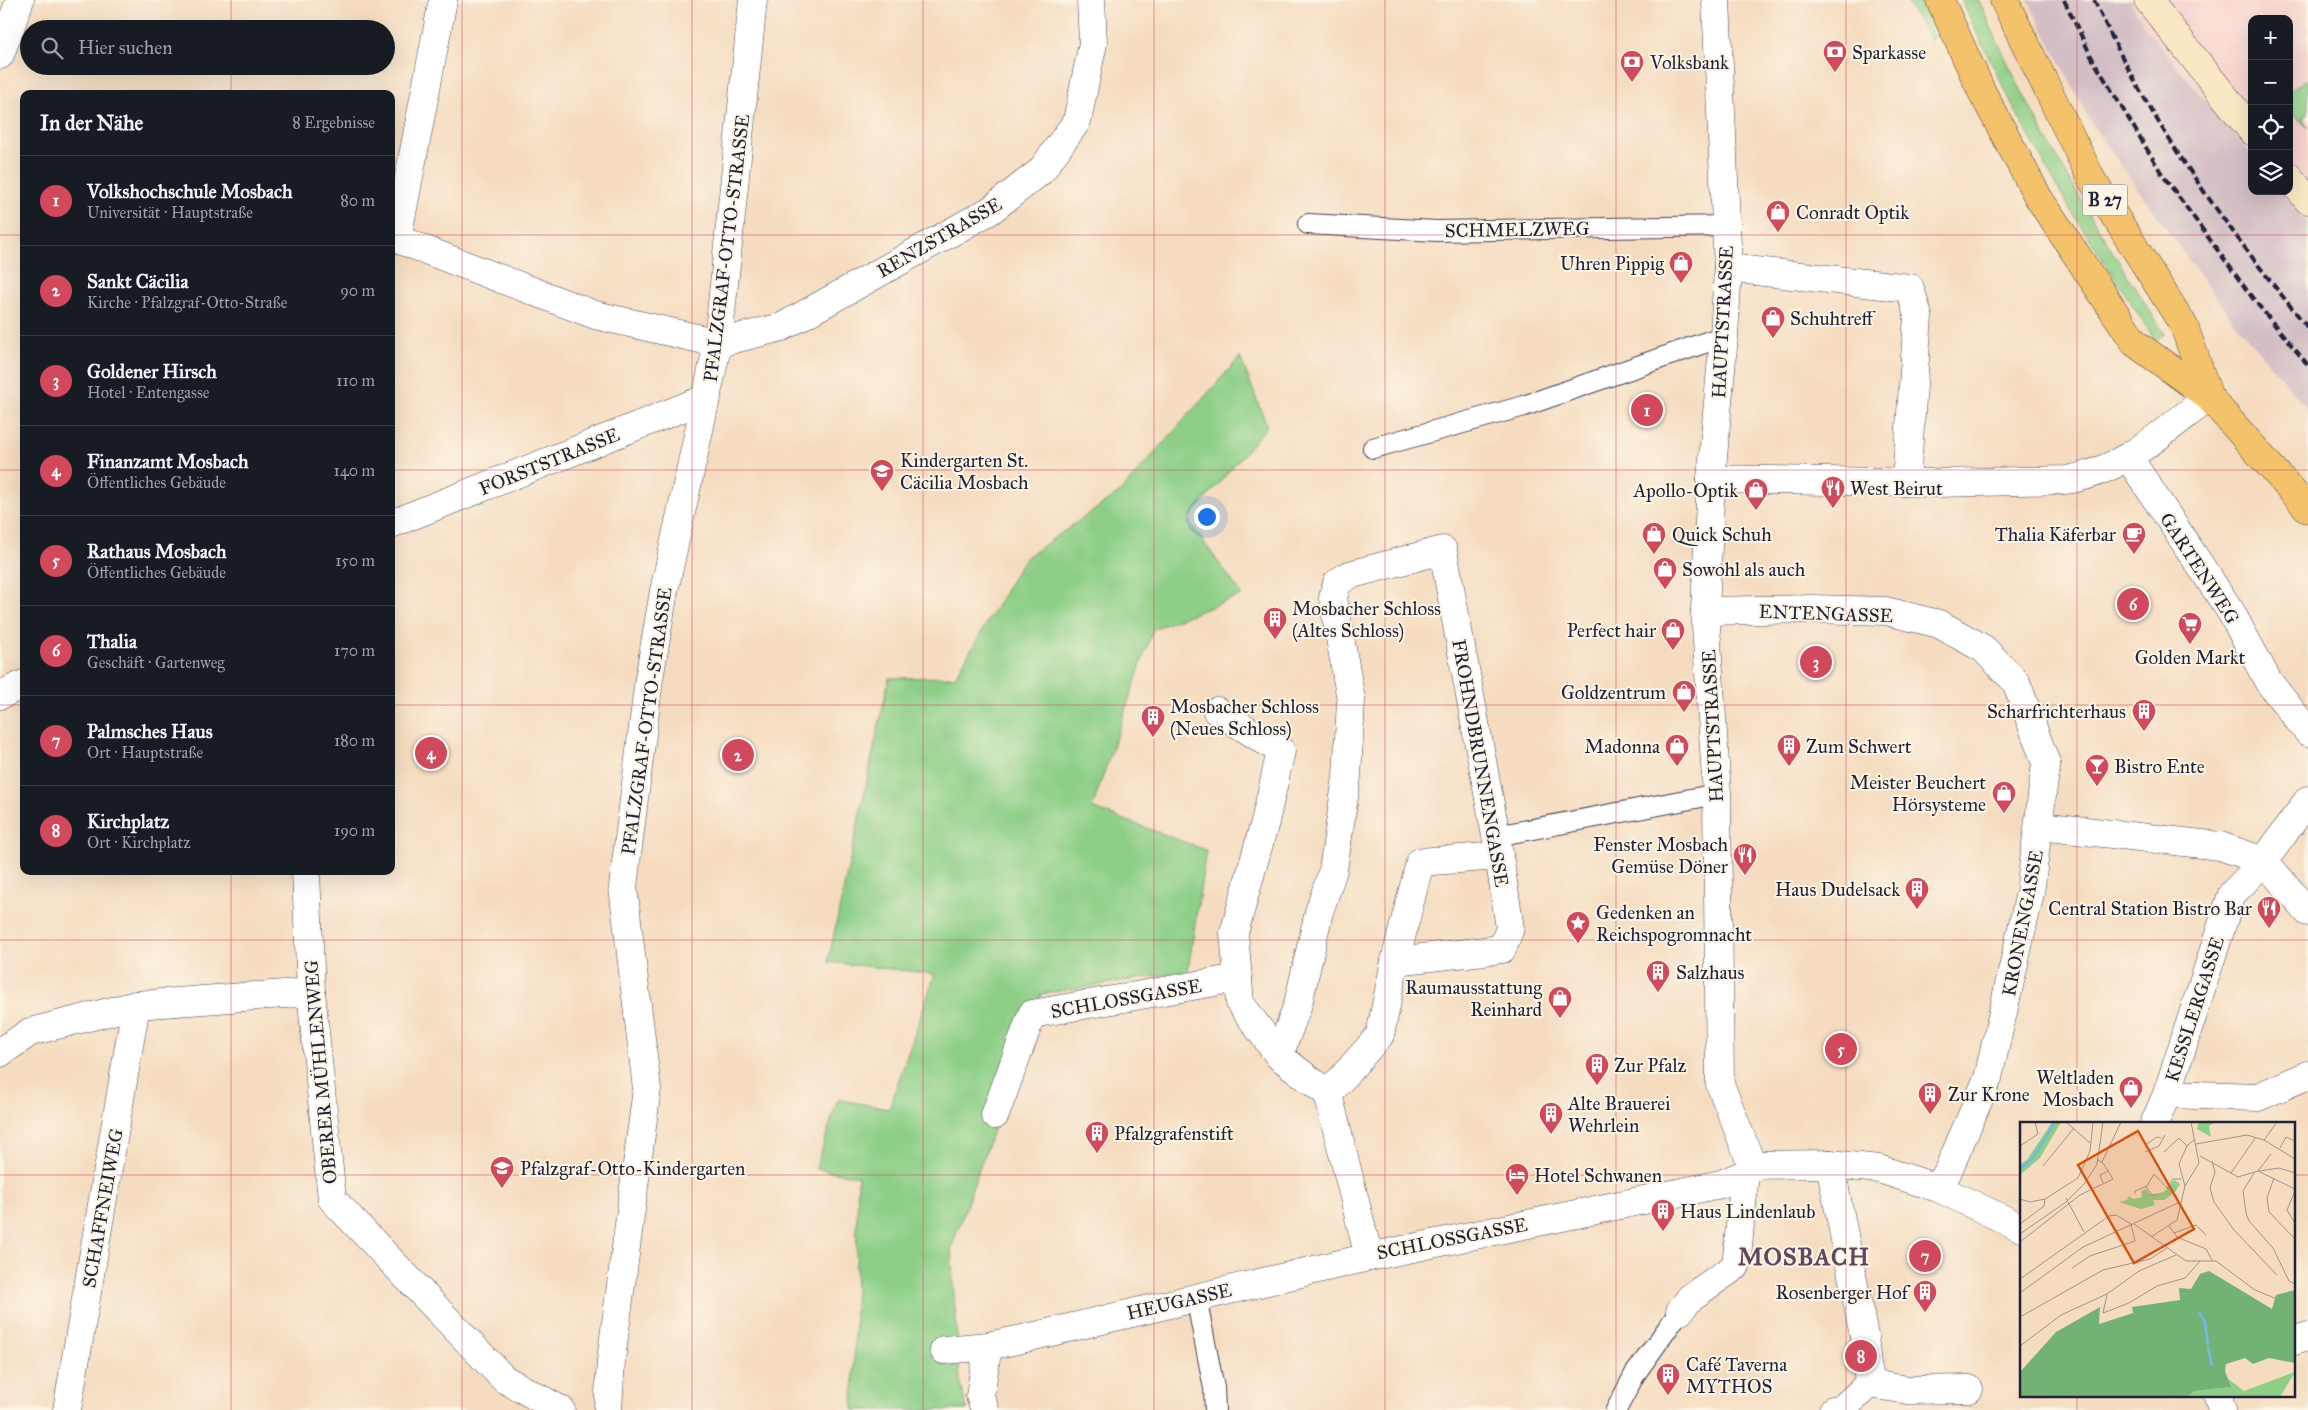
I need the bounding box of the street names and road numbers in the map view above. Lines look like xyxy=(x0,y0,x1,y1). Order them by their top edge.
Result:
street label: PFALZGRAF-OTTO-STRASSE xyxy=(699,112,754,383)
road number: B 27 xyxy=(2082,184,2128,216)
street label: RENZSTRASSE xyxy=(873,192,1006,283)
street label: SCHMELZWEG xyxy=(1444,217,1590,242)
street label: HAUPTSTRASSE xyxy=(1707,245,1738,399)
street label: FORSTSTRASSE xyxy=(476,423,623,500)
street label: GARTENWEG xyxy=(2155,508,2244,628)
street label: PFALZGRAF-OTTO-STRASSE xyxy=(616,585,677,856)
street label: ENTENGASSE xyxy=(1758,600,1894,627)
street label: FROHNDBRUNNENGASSE xyxy=(1447,637,1514,889)
street label: HAUPTSTRASSE xyxy=(1697,649,1728,803)
street label: KRONENGASSE xyxy=(1997,848,2048,998)
street label: KESSLERGASSE xyxy=(2160,933,2229,1085)
street label: OBERER MÜHLENWEG xyxy=(299,959,342,1185)
street label: SCHLOSSGASSE xyxy=(1049,974,1204,1023)
street label: SCHAFFNEIWEG xyxy=(77,1127,128,1290)
street label: SCHLOSSGASSE xyxy=(1375,1213,1530,1264)
street label: HEUGASSE xyxy=(1124,1278,1234,1325)

